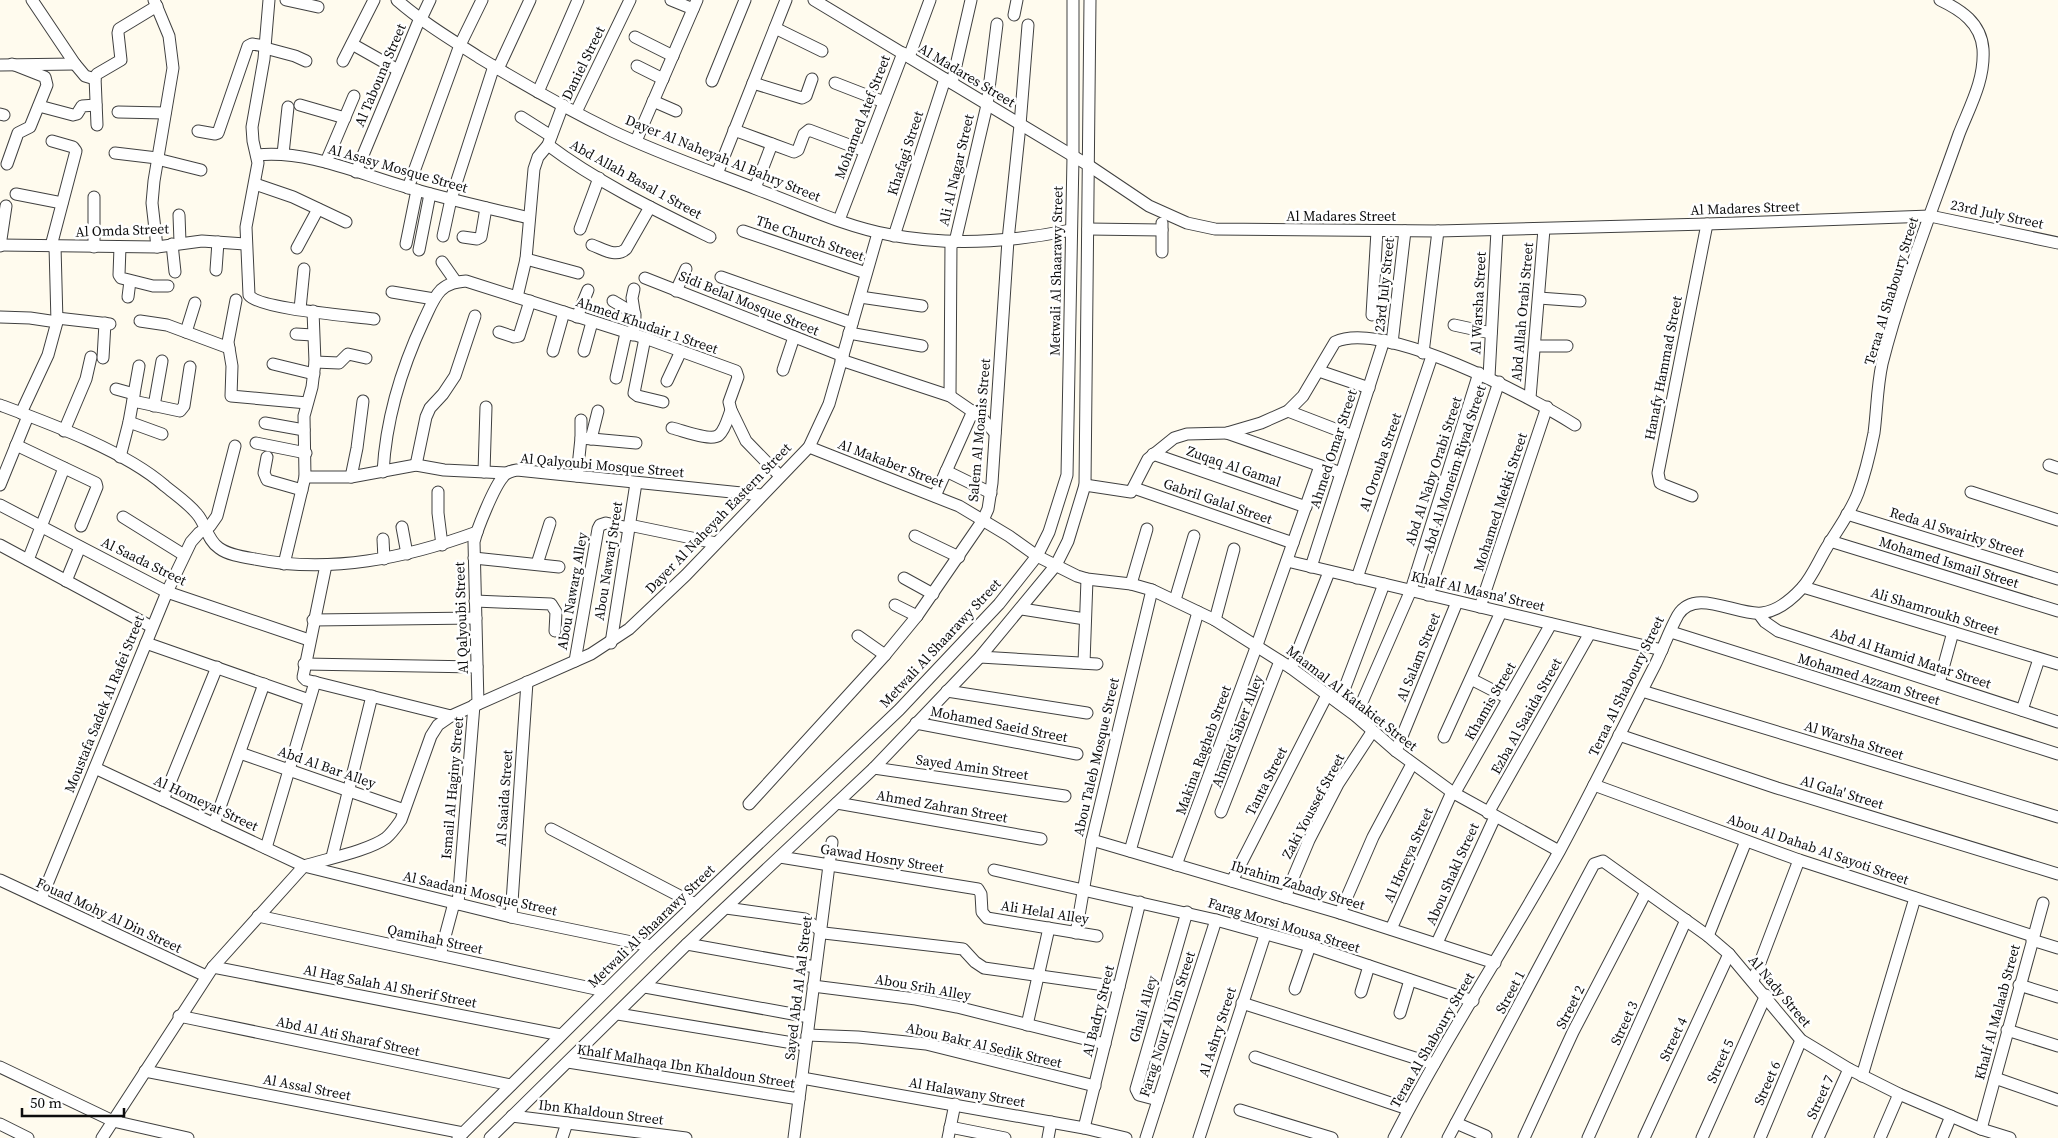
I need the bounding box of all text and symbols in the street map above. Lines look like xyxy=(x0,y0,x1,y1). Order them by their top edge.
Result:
street label: Al Tabouna Street xyxy=(349,20,411,130)
street label: Daniel Street xyxy=(556,22,610,103)
street label: Al Madares Street xyxy=(915,38,1019,112)
street label: Mohamed Atef Street xyxy=(829,52,895,182)
street label: Khafagi Street xyxy=(882,108,928,198)
street label: Dayer Al Naheyah Al Bahry Street xyxy=(622,110,824,207)
street label: Ali Al Nagar Street xyxy=(933,112,979,228)
street label: Abd Allah Basal 1 Street xyxy=(566,134,706,224)
street label: Al Asasy Mosque Street xyxy=(326,139,471,198)
street label: Metwali Al Shaarawy Street xyxy=(1045,185,1067,356)
street label: 23rd July Street xyxy=(1949,194,2046,234)
street label: Al Madares Street xyxy=(1690,196,1801,220)
street label: Al Madares Street xyxy=(1286,206,1396,226)
street label: The Church Street xyxy=(753,210,867,266)
street label: Teraa Al Shaboury Street xyxy=(1859,214,1923,367)
street label: Al Omda Street xyxy=(75,218,170,242)
street label: 23rd July Street xyxy=(1369,236,1399,333)
street label: Abd Allah Orabi Street xyxy=(1506,241,1538,382)
street label: Al Warsha Street xyxy=(1465,251,1491,355)
street label: Sidi Belal Mosque Street xyxy=(676,266,823,340)
street label: Ahmed Khudair 1 Street xyxy=(573,291,721,359)
street label: Hanafy Hammad Street xyxy=(1639,294,1687,442)
street label: Salem Al Moanis Street xyxy=(963,357,995,502)
street label: Abd Al Moneim Riyad Street xyxy=(1417,382,1491,556)
street label: Ahmed Omar Street xyxy=(1304,387,1362,511)
street label: Abd Al Naby Orabi Street xyxy=(1399,394,1467,548)
street label: Al Orouba Street xyxy=(1354,410,1406,514)
street label: Mohamed Mekki Street xyxy=(1468,430,1532,574)
street label: Al Makaber Street xyxy=(835,434,947,492)
street label: Dayer Al Naheyah Eastern Street xyxy=(640,438,796,598)
street label: Zuqaq Al Gamal xyxy=(1184,440,1284,492)
street label: Al Qalyoubi Mosque Street xyxy=(519,448,685,482)
street label: Gabril Galal Street xyxy=(1161,473,1275,529)
street label: Abou Nawarj Street xyxy=(589,500,627,622)
street label: Reda Al Swairky Street xyxy=(1887,502,2027,562)
street label: Abou Nawarg Alley xyxy=(552,530,592,651)
street label: Mohamed Ismail Street xyxy=(1877,531,2022,593)
street label: Al Saada Street xyxy=(98,532,190,590)
street label: Al Qalyoubi Street xyxy=(449,561,473,674)
street label: Khalf Al Masna' Street xyxy=(1409,566,1547,616)
street label: Metwali Al Shaarawy Street xyxy=(875,574,1006,712)
street label: Ali Shamroukh Street xyxy=(1868,582,2002,640)
street label: Al Salam Street xyxy=(1391,609,1445,704)
street label: Moustafa Sadek Al Rafei Street xyxy=(59,612,149,796)
street label: Teraa Al Shaboury Street xyxy=(1583,612,1669,759)
street label: Abd Al Hamid Matar Street xyxy=(1828,623,1994,694)
street label: Maamal Al Katakiet Street xyxy=(1282,640,1422,756)
street label: Mohamed Azzam Street xyxy=(1796,648,1943,710)
street label: Ezba Al Saaida Street xyxy=(1486,654,1566,778)
street label: Khamis Street xyxy=(1460,658,1521,744)
street label: Ahmed Saber Alley xyxy=(1206,671,1268,790)
street label: Abou Taleb Mosque Street xyxy=(1068,675,1124,838)
street label: Makina Ragheb Street xyxy=(1170,682,1236,817)
street label: Mohamed Saeid Street xyxy=(929,701,1070,747)
street label: Al Warsha Street xyxy=(1802,715,1906,765)
street label: Ismail Al Haginy Street xyxy=(436,716,468,860)
street label: Abd Al Bar Alley xyxy=(275,741,379,793)
street label: Tanta Street xyxy=(1240,743,1292,819)
street label: Al Saaida Street xyxy=(491,749,517,847)
street label: Sayed Amin Street xyxy=(914,749,1030,785)
street label: Zaki Youssef Street xyxy=(1277,750,1349,862)
street label: Al Homeyat Street xyxy=(151,770,262,836)
street label: Al Gala' Street xyxy=(1798,770,1886,814)
street label: Ahmed Zahran Street xyxy=(875,785,1010,827)
street label: Al Horeya Street xyxy=(1378,804,1438,905)
street label: Abou Al Dahab Al Sayoti Street xyxy=(1725,809,1912,890)
street label: Abou Shakl Street xyxy=(1420,819,1484,928)
street label: Gawad Hosny Street xyxy=(819,838,945,878)
street label: Ibrahim Zabady Street xyxy=(1229,855,1368,915)
street label: Metwali Al Shaarawy Street xyxy=(583,860,719,992)
street label: Al Saadani Mosque Street xyxy=(401,866,559,921)
street label: Fouad Mohy Al Din Street xyxy=(33,872,186,958)
street label: Farag Morsi Mousa Street xyxy=(1206,892,1363,958)
street label: Ali Helal Alley xyxy=(999,895,1091,929)
street label: Sayed Abd Al Aal Street xyxy=(779,915,817,1061)
street label: Qamihah Street xyxy=(385,919,485,959)
street label: Khalf Al Malaab Street xyxy=(1969,942,2025,1082)
street label: Farag Nour Al Din Street xyxy=(1134,948,1200,1099)
street label: Al Nady Street xyxy=(1744,951,1816,1032)
street label: Al Hag Salah Al Sherif Street xyxy=(302,959,479,1013)
street label: Al Badry Street xyxy=(1077,963,1119,1059)
street label: Street 1 xyxy=(1490,967,1530,1017)
street label: Teraa Al Shaboury Street xyxy=(1385,968,1479,1112)
street label: Abou Srih Alley xyxy=(873,969,973,1005)
street label: Ghali Alley xyxy=(1124,973,1162,1045)
street label: Street 2 xyxy=(1551,982,1589,1032)
street label: Al Ashry Street xyxy=(1193,984,1241,1079)
street label: Street 3 xyxy=(1605,998,1643,1048)
street label: Abd Al Ati Sharaf Street xyxy=(274,1011,422,1061)
street label: Street 4 xyxy=(1654,1014,1692,1064)
street label: Abou Bakr Al Sedik Street xyxy=(904,1017,1064,1073)
street label: Street 5 xyxy=(1701,1036,1739,1086)
street label: Khalf Malhaqa Ibn Khaldoun Street xyxy=(576,1039,797,1093)
street label: Street 6 xyxy=(1749,1058,1785,1108)
street label: Al Assal Street xyxy=(261,1069,353,1105)
street label: Al Halawany Street xyxy=(907,1072,1027,1112)
street label: Street 7 xyxy=(1801,1072,1839,1122)
scale bar xyxy=(22,1086,125,1118)
text: 50 m xyxy=(30,1092,62,1113)
street label: Ibn Khaldoun Street xyxy=(537,1094,665,1130)

